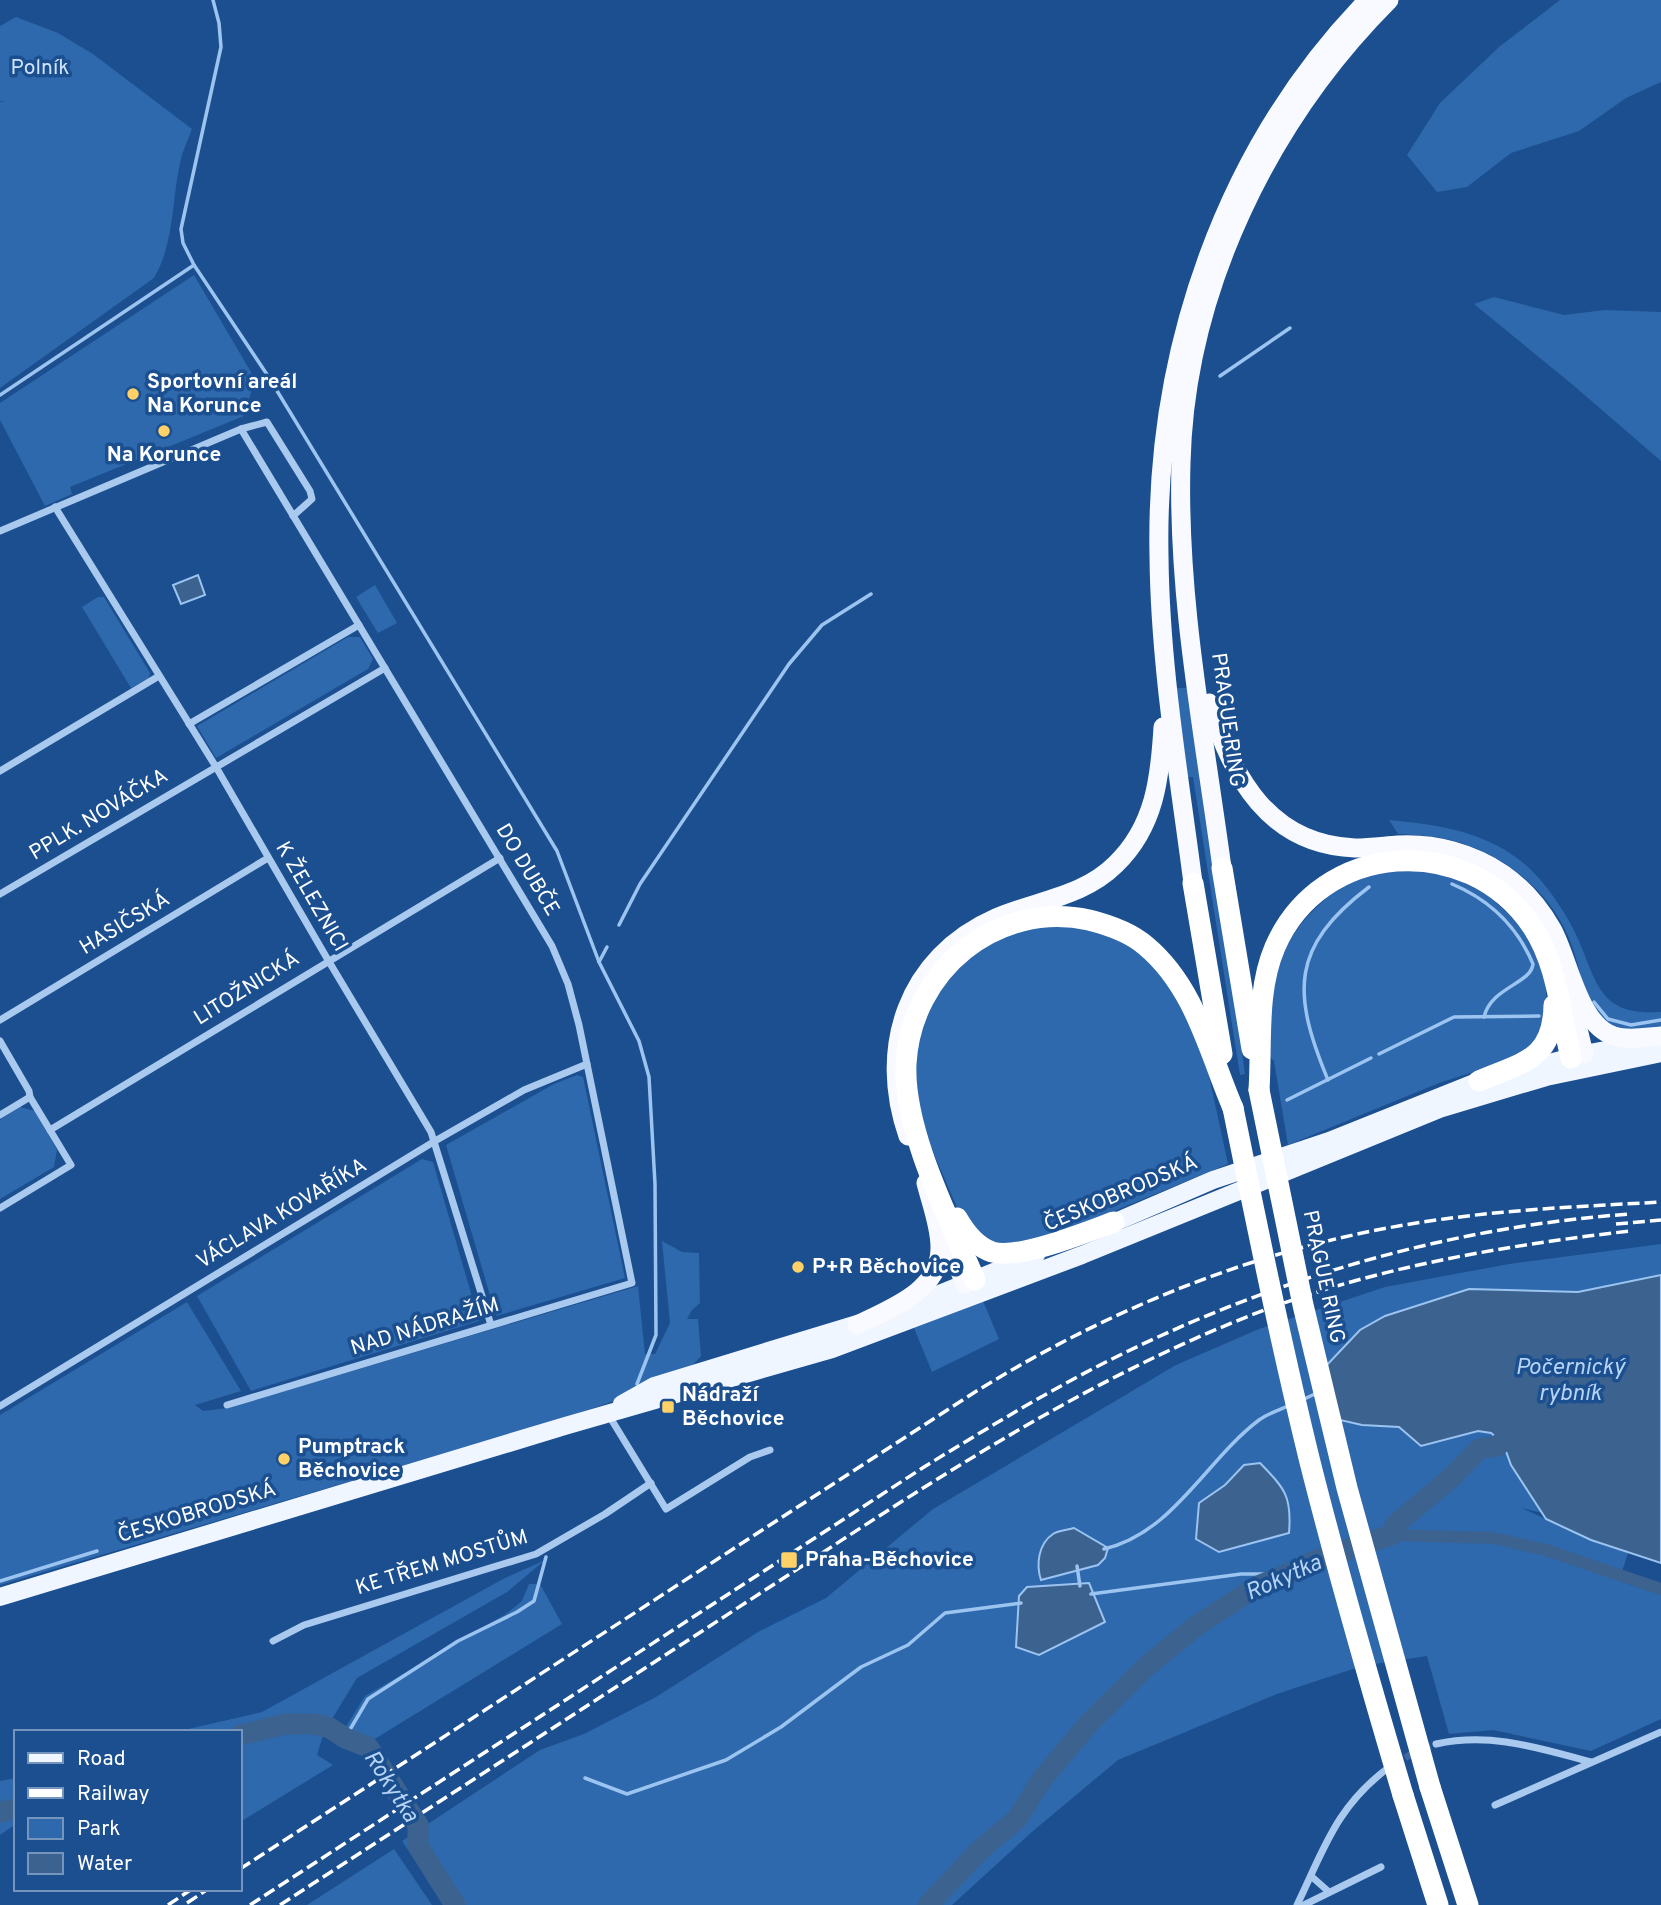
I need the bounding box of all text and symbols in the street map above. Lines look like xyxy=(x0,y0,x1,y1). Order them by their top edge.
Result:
park label: Polník xyxy=(11,55,69,82)
place label: Sportovní areál Na Korunce xyxy=(147,369,297,420)
marker: Sportovní areál Na Korunce xyxy=(125,386,141,402)
marker: Na Korunce xyxy=(156,423,172,439)
place label: Na Korunce xyxy=(107,442,221,469)
street label: PRAGUE RING xyxy=(1204,651,1250,789)
street label: PPLK. NOVÁČKA xyxy=(24,762,173,867)
street label: DO DUBČE xyxy=(489,818,566,921)
street label: K ŽELEZNICI xyxy=(269,837,354,957)
street label: HASIČSKÁ xyxy=(74,886,175,962)
street label: LITOŽNICKÁ xyxy=(189,945,305,1032)
street label: ČESKOBRODSKÁ xyxy=(1040,1149,1202,1239)
street label: VÁCLAVA KOVAŘÍKA xyxy=(191,1152,372,1276)
street label: PRAGUE RING xyxy=(1296,1208,1350,1346)
place label: P+R Běchovice xyxy=(812,1254,961,1281)
marker: P+R Běchovice xyxy=(790,1259,806,1275)
street label: NAD NÁDRAŽÍM xyxy=(347,1291,503,1362)
water label: Počernický rybník xyxy=(1515,1354,1627,1409)
place label: Nádraží Běchovice xyxy=(682,1382,784,1433)
marker: Nádraží Běchovice xyxy=(660,1399,676,1415)
place label: Pumptrack Běchovice xyxy=(298,1434,405,1485)
marker: Pumptrack Běchovice xyxy=(276,1451,292,1467)
street label: ČESKOBRODSKÁ xyxy=(114,1475,280,1550)
street label: KE TŘEM MOSTŮM xyxy=(352,1521,531,1602)
place label: Praha-Běchovice xyxy=(805,1547,974,1574)
water label: Rokytka xyxy=(1241,1549,1327,1609)
marker: Praha-Běchovice xyxy=(779,1550,799,1570)
legend xyxy=(14,1730,242,1891)
water label: Rokytka xyxy=(356,1745,424,1829)
text: Road xyxy=(77,1746,126,1773)
text: Railway xyxy=(77,1781,150,1808)
text: Park xyxy=(77,1816,120,1843)
text: Water xyxy=(77,1851,132,1878)

